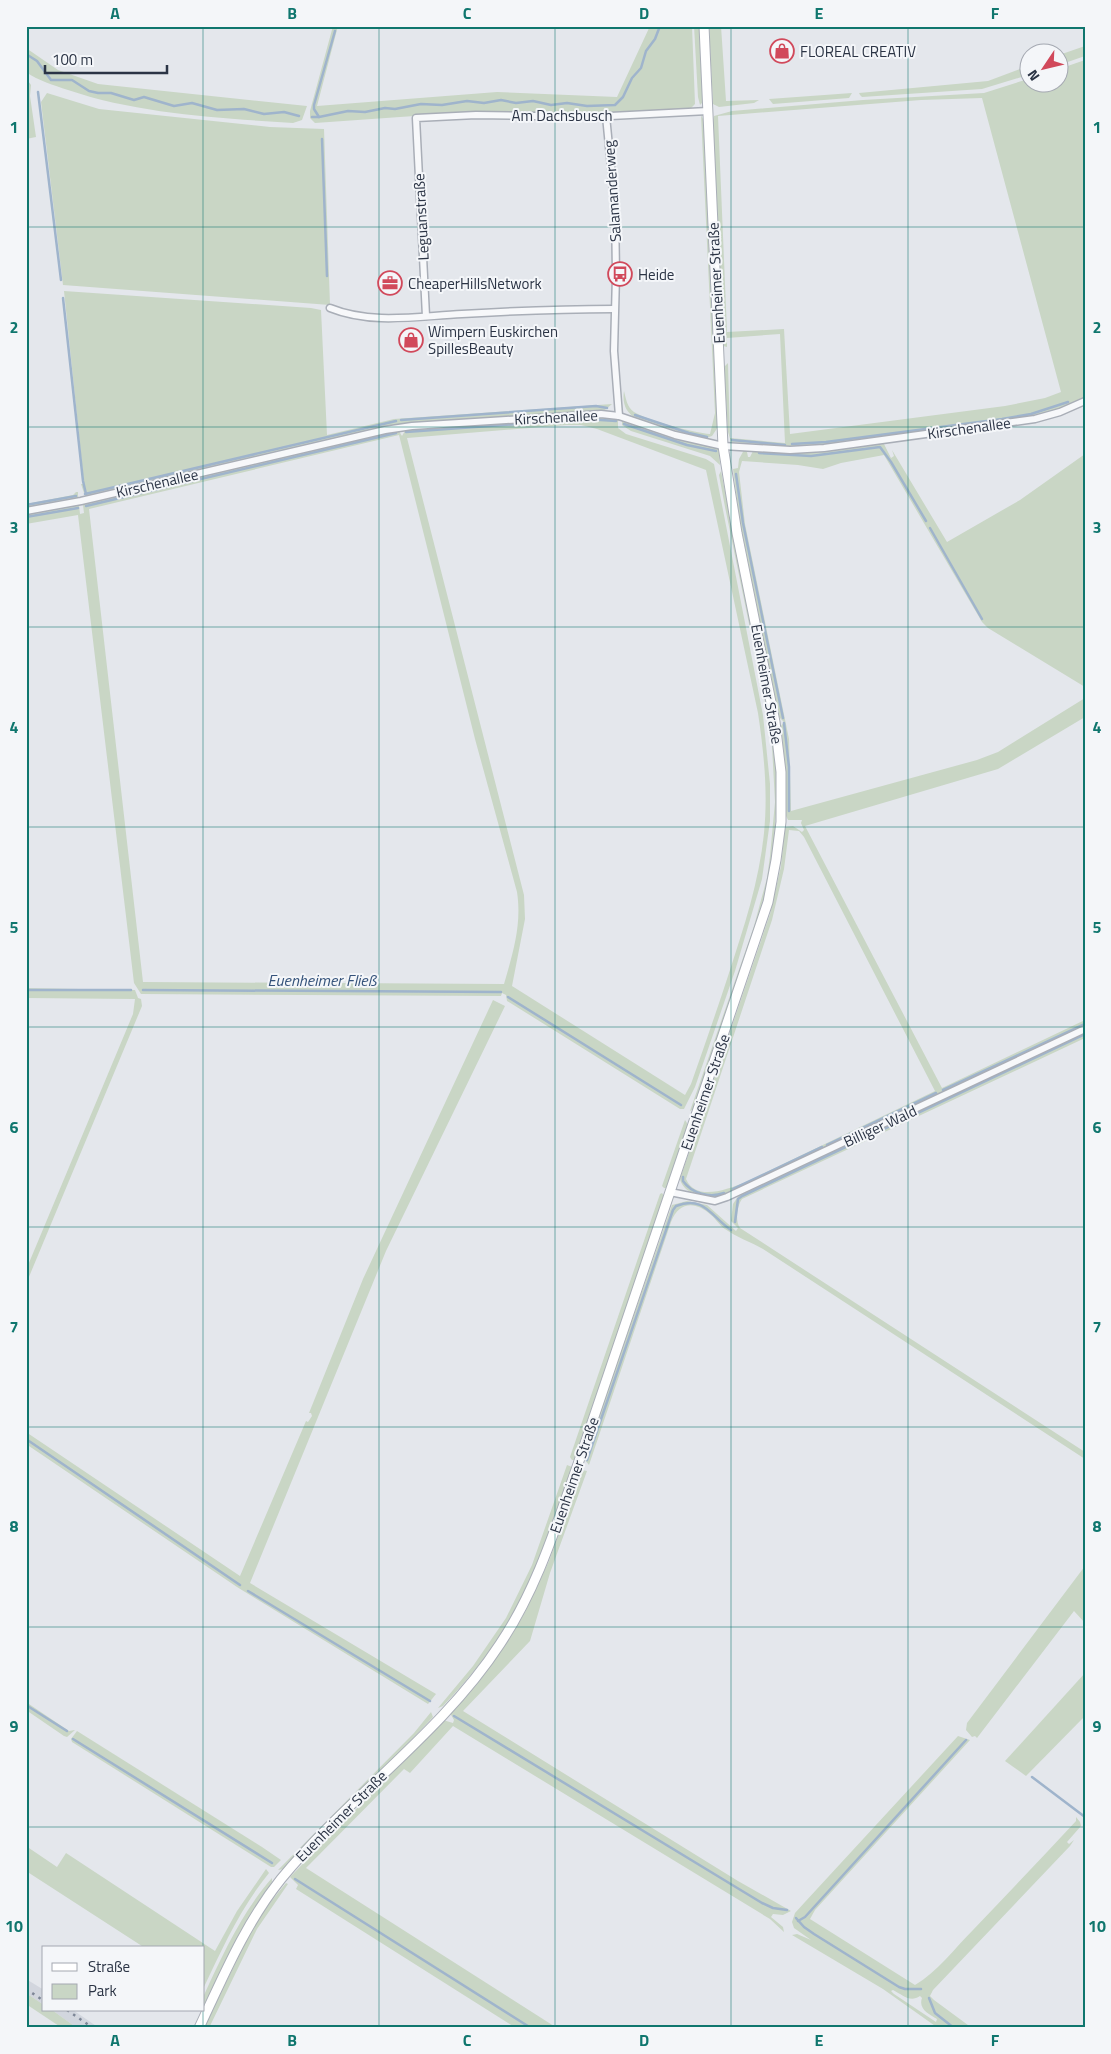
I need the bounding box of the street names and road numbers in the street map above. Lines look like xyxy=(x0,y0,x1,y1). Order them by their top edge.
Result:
street label: Am Dachsbusch xyxy=(512,104,612,127)
street label: Salamanderweg xyxy=(597,139,627,243)
street label: Leguanstraße xyxy=(407,173,435,261)
street label: Euenheimer Straße xyxy=(701,222,731,344)
street label: Kirschenallee xyxy=(514,403,598,431)
street label: Kirschenallee xyxy=(926,411,1012,445)
street label: Kirschenallee xyxy=(114,462,200,504)
street label: Euenheimer Straße xyxy=(745,622,789,746)
street label: Euenheimer Straße xyxy=(674,1031,736,1153)
street label: Billiger Wald xyxy=(840,1099,920,1153)
street label: Euenheimer Straße xyxy=(543,1414,605,1536)
street label: Euenheimer Straße xyxy=(290,1765,392,1867)

